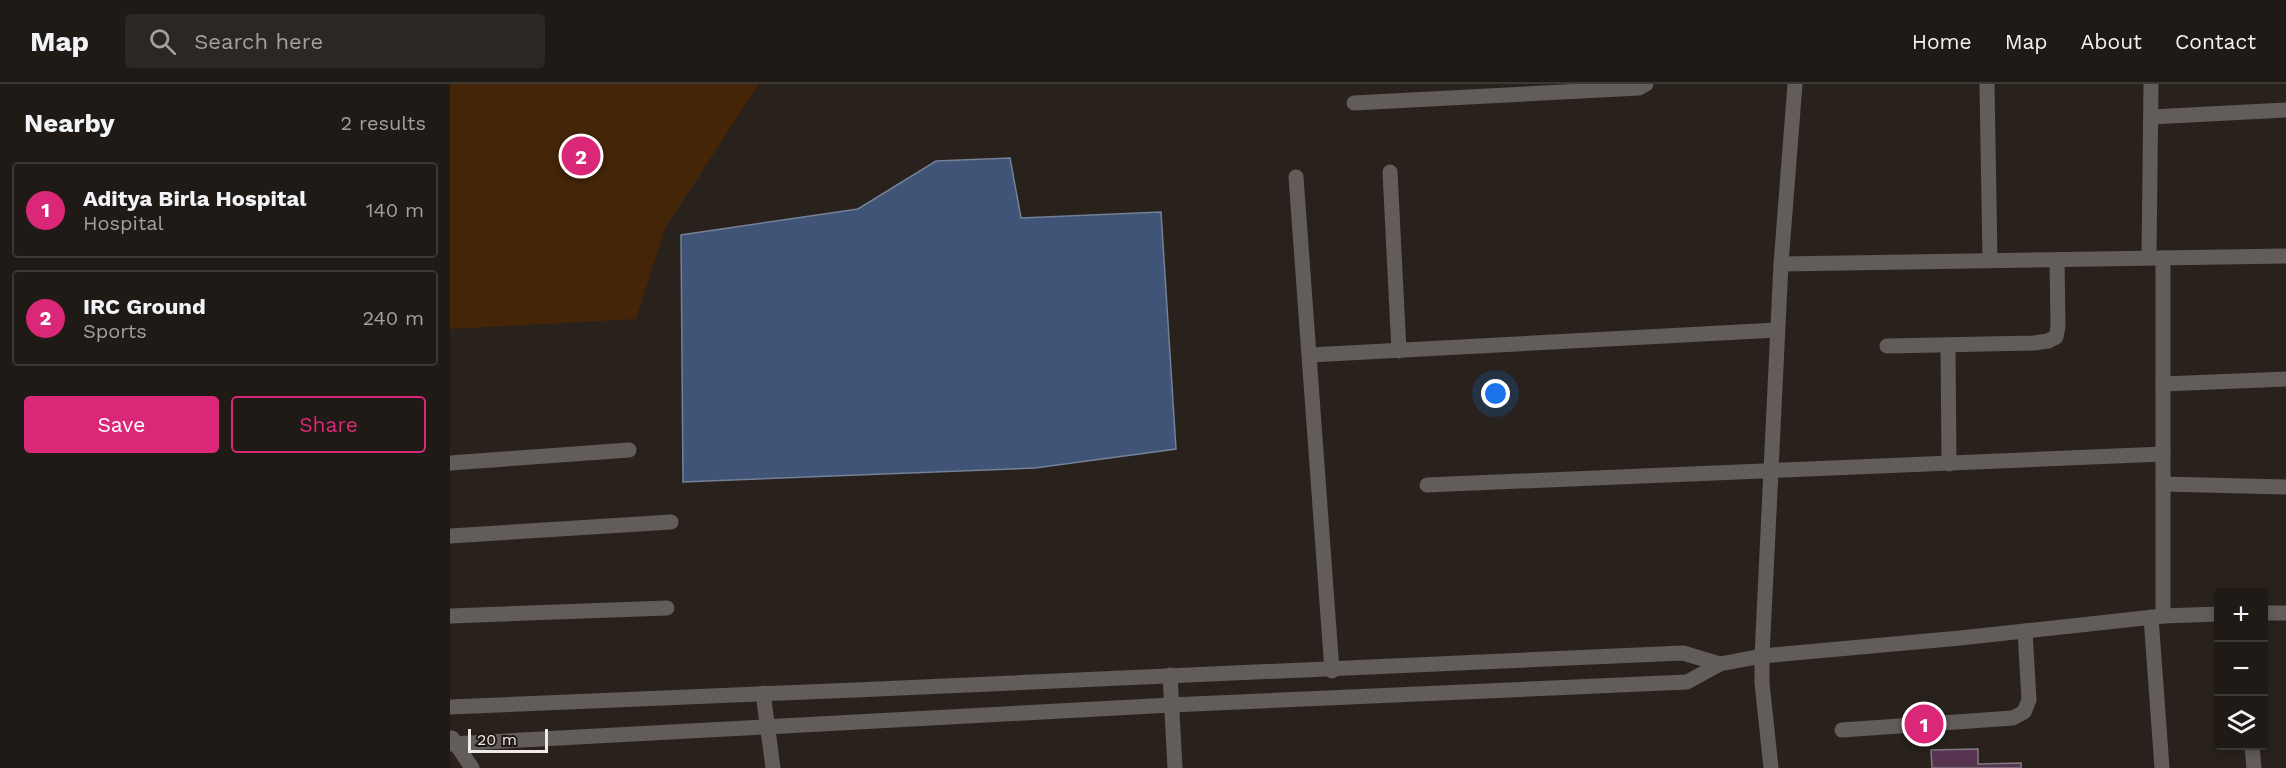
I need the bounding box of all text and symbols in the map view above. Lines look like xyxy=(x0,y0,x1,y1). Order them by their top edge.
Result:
search box xyxy=(125,14,545,68)
text: Map xyxy=(30,25,89,58)
icon: search xyxy=(146,25,179,58)
text: Search here xyxy=(194,29,323,54)
text: Home xyxy=(1912,29,1972,54)
text: Map xyxy=(2005,29,2048,54)
text: About xyxy=(2081,29,2142,54)
text: Contact xyxy=(2175,29,2256,54)
text: Nearby xyxy=(24,108,115,138)
text: 2 results xyxy=(341,111,426,135)
pin: 2 xyxy=(562,134,600,178)
text: Aditya Birla Hospital xyxy=(83,186,307,211)
text: 1 xyxy=(41,198,50,222)
text: 140 m xyxy=(366,198,424,222)
text: Hospital xyxy=(83,211,164,235)
text: IRC Ground xyxy=(83,294,206,319)
text: 2 xyxy=(40,306,51,330)
text: 240 m xyxy=(362,306,424,330)
text: Sports xyxy=(83,319,147,343)
your location xyxy=(1481,379,1510,408)
button: Save xyxy=(24,396,219,453)
button: Share xyxy=(231,396,426,453)
map controls xyxy=(2214,588,2268,750)
button: + xyxy=(2214,588,2268,642)
button: − xyxy=(2214,642,2268,696)
button: layers xyxy=(2214,696,2268,750)
pin: 1 xyxy=(1904,702,1944,746)
scale bar xyxy=(468,726,548,754)
text: 20 m xyxy=(477,730,517,749)

